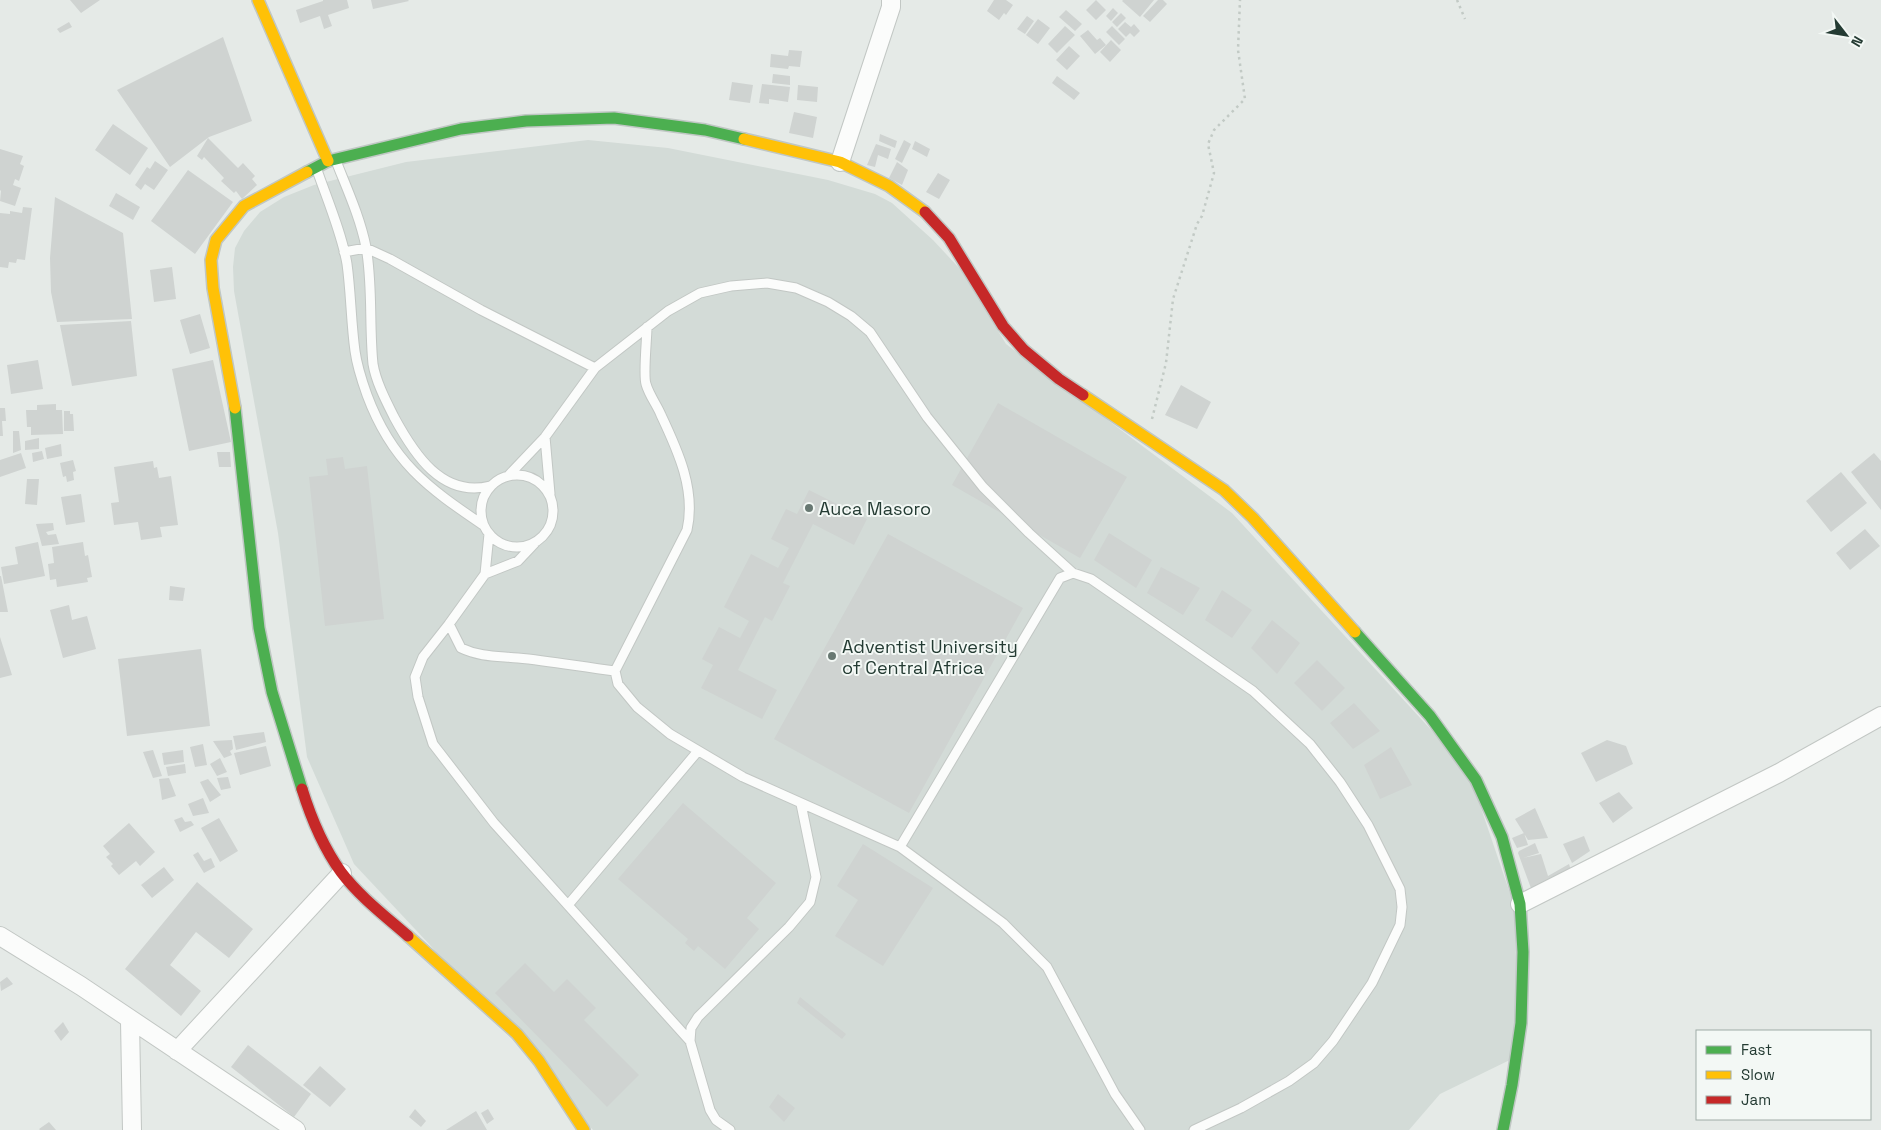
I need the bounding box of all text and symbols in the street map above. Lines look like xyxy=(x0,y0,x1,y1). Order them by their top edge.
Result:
north arrow xyxy=(1821,10,1871,60)
text: N xyxy=(1847,33,1867,50)
place label: Auca Masoro xyxy=(819,497,931,520)
marker: Auca Masoro xyxy=(803,502,815,514)
place label: Adventist University of Central Africa xyxy=(842,635,1018,679)
marker: Adventist University of Central Africa xyxy=(826,650,838,662)
legend xyxy=(1696,1030,1871,1120)
text: Fast xyxy=(1741,1040,1772,1059)
text: Slow xyxy=(1741,1065,1775,1084)
text: Jam xyxy=(1741,1090,1771,1109)

